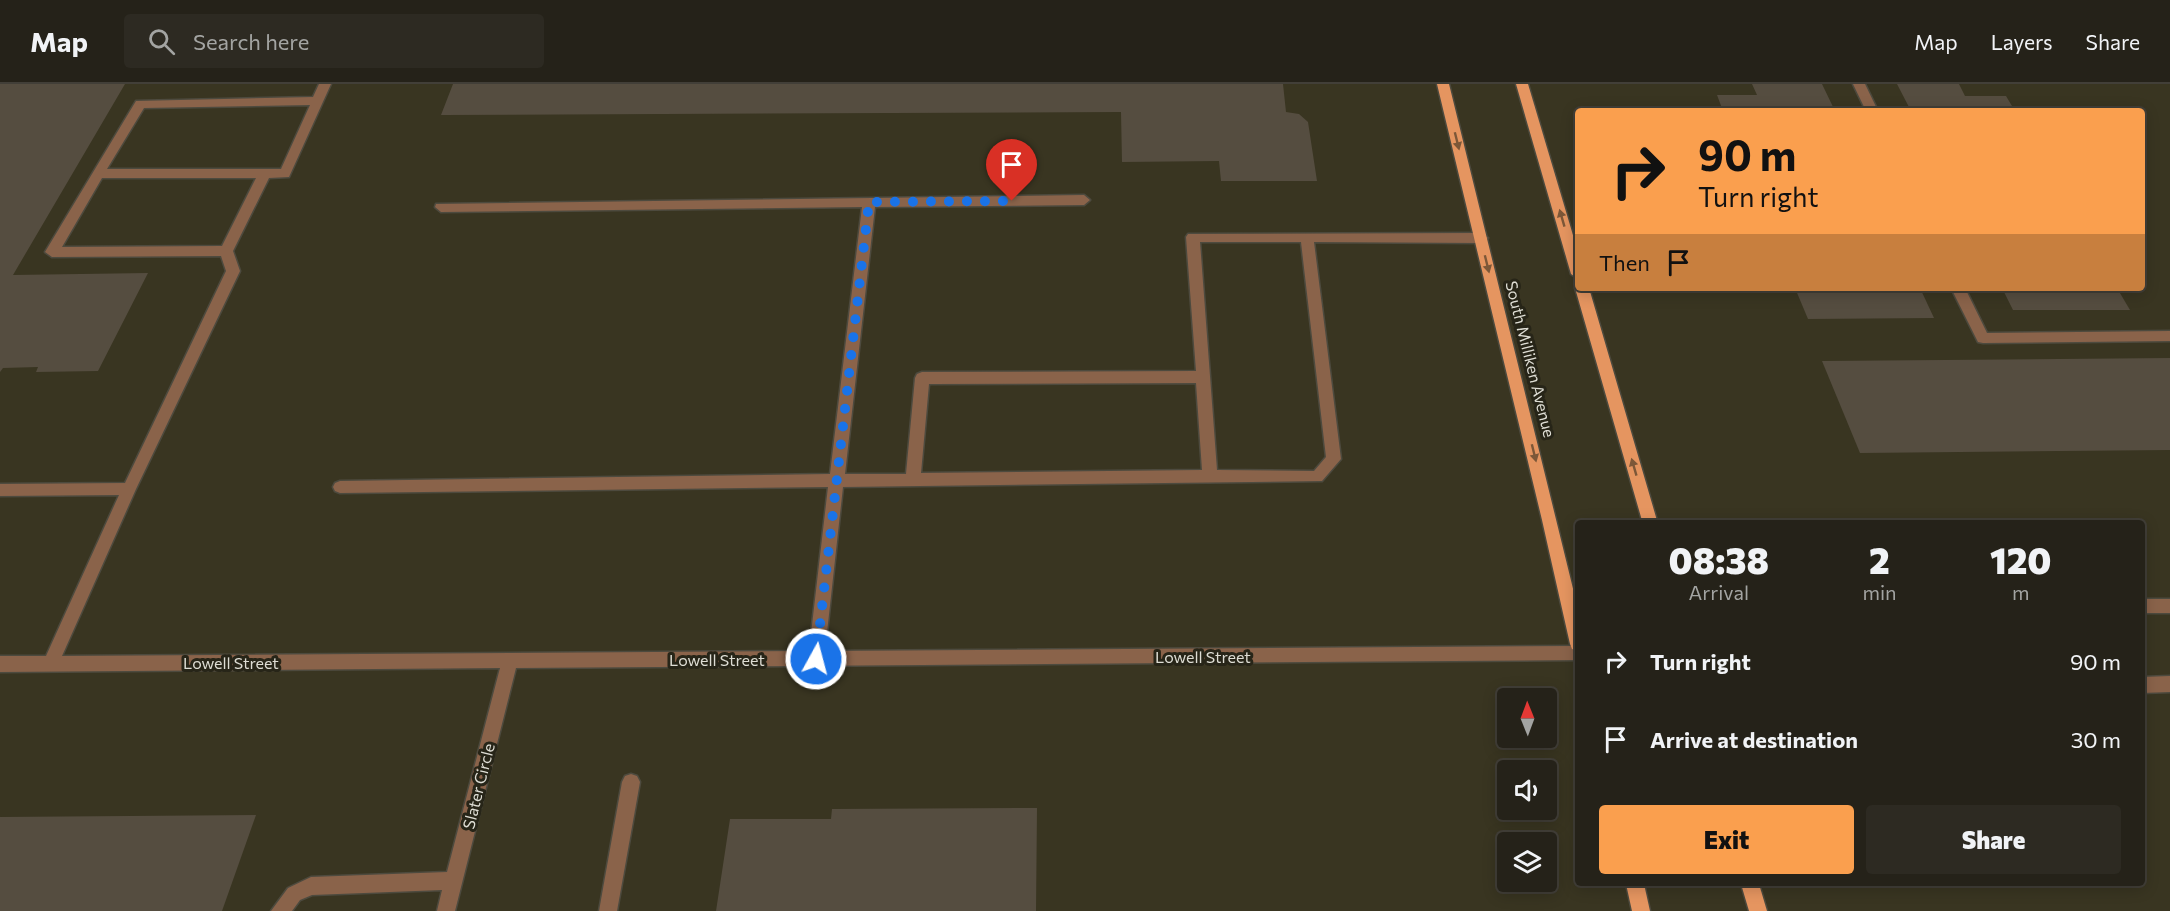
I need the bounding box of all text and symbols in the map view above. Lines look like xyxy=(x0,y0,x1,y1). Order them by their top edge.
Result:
search box xyxy=(124,14,544,68)
text: Map xyxy=(30,24,88,58)
icon: search xyxy=(145,25,178,58)
text: Search here xyxy=(193,28,309,55)
text: Map xyxy=(1914,29,1958,54)
text: Layers xyxy=(1991,29,2053,54)
text: Share xyxy=(2086,29,2140,54)
text: 90 m xyxy=(1698,128,1797,180)
one-way arrow xyxy=(1452,132,1462,150)
icon: right xyxy=(1599,132,1677,210)
pin xyxy=(986,139,1037,201)
icon: arrive xyxy=(995,148,1028,181)
text: Turn right xyxy=(1698,180,1818,213)
one-way arrow xyxy=(1557,209,1566,227)
icon: arrive xyxy=(1662,246,1695,279)
text: Then xyxy=(1599,249,1650,276)
one-way arrow xyxy=(1483,255,1493,273)
street label: South Milliken Avenue xyxy=(1502,279,1560,439)
one-way arrow xyxy=(1529,444,1539,463)
one-way arrow xyxy=(1629,458,1638,476)
text: 08:38 xyxy=(1668,537,1769,581)
text: 2 xyxy=(1869,537,1890,581)
text: 120 xyxy=(1990,537,2051,581)
text: Arrival xyxy=(1688,580,1749,604)
text: min xyxy=(1862,580,1897,604)
text: m xyxy=(2012,580,2029,604)
position arrow xyxy=(784,627,848,691)
icon: right xyxy=(1599,645,1632,678)
street label: Lowell Street xyxy=(1155,647,1251,666)
text: Turn right xyxy=(1650,648,1751,675)
text: 90 m xyxy=(2070,648,2121,675)
street label: Lowell Street xyxy=(669,650,765,669)
street label: Lowell Street xyxy=(183,653,279,672)
north arrow xyxy=(1497,688,1557,748)
map controls xyxy=(1497,688,1557,892)
icon: arrive xyxy=(1599,723,1632,756)
text: Arrive at destination xyxy=(1650,726,1858,753)
text: 30 m xyxy=(2071,726,2121,753)
street label: Slater Circle xyxy=(458,741,498,831)
button: sound xyxy=(1497,760,1557,820)
button: Exit xyxy=(1599,805,1854,874)
button: Share xyxy=(1866,805,2121,874)
button: layers xyxy=(1497,832,1557,892)

